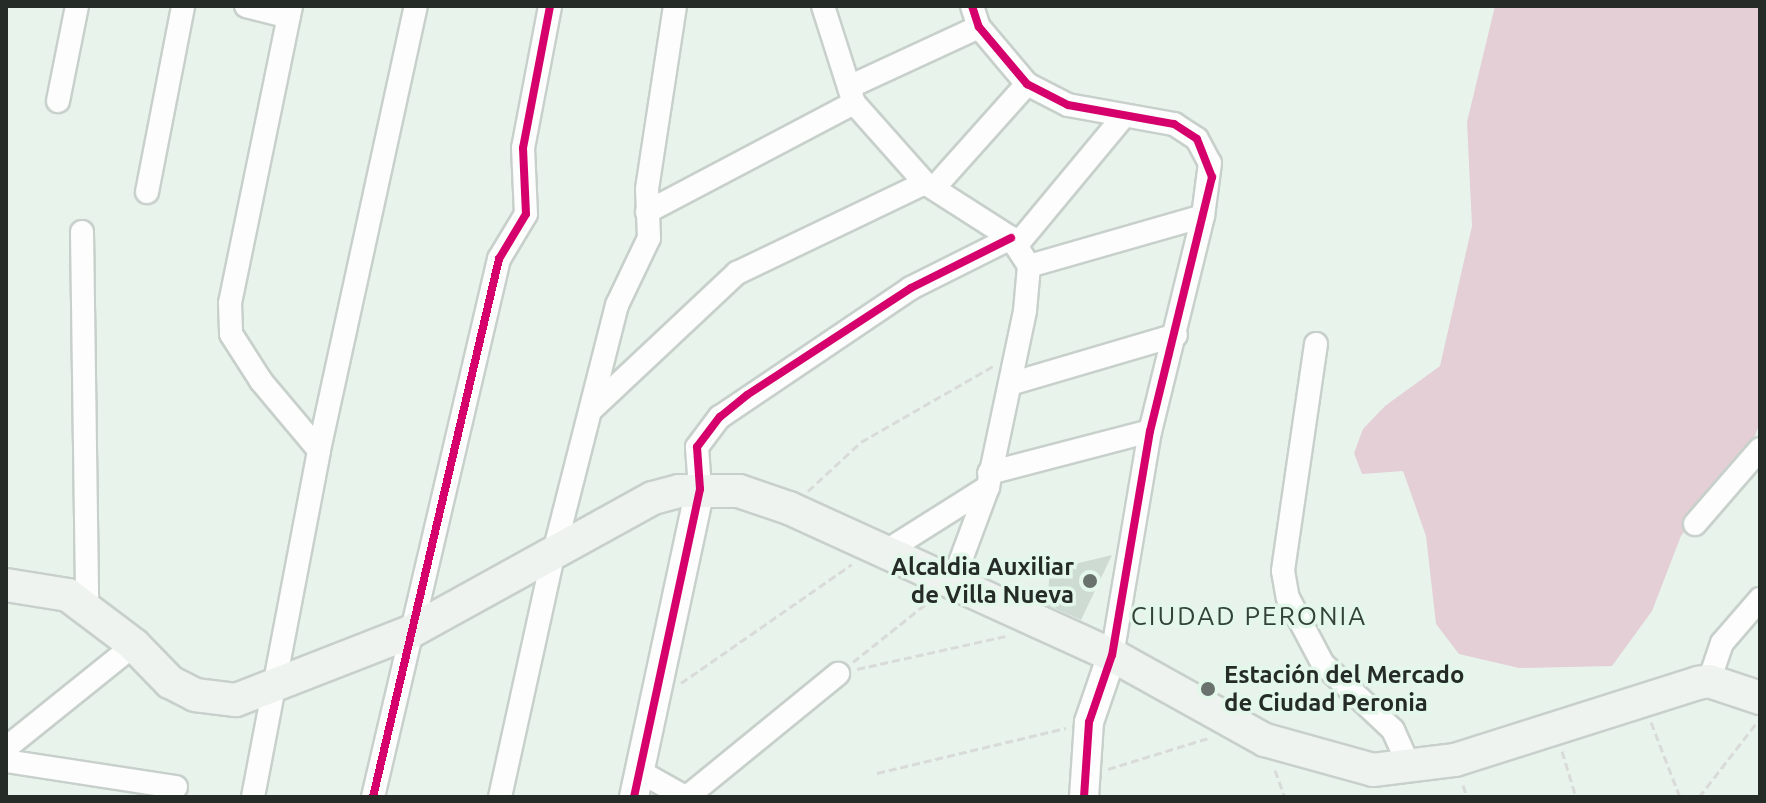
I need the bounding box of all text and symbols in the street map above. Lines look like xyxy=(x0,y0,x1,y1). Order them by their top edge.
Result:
place label: Alcaldia Auxiliar de Villa Nueva xyxy=(891,553,1074,609)
marker: Alcaldia Auxiliar de Villa Nueva xyxy=(1081,572,1099,590)
district label: CIUDAD PERONIA xyxy=(1131,600,1367,632)
place label: Estación del Mercado de Ciudad Peronia xyxy=(1224,661,1464,717)
marker: Estación del Mercado de Ciudad Peronia xyxy=(1199,680,1217,698)

